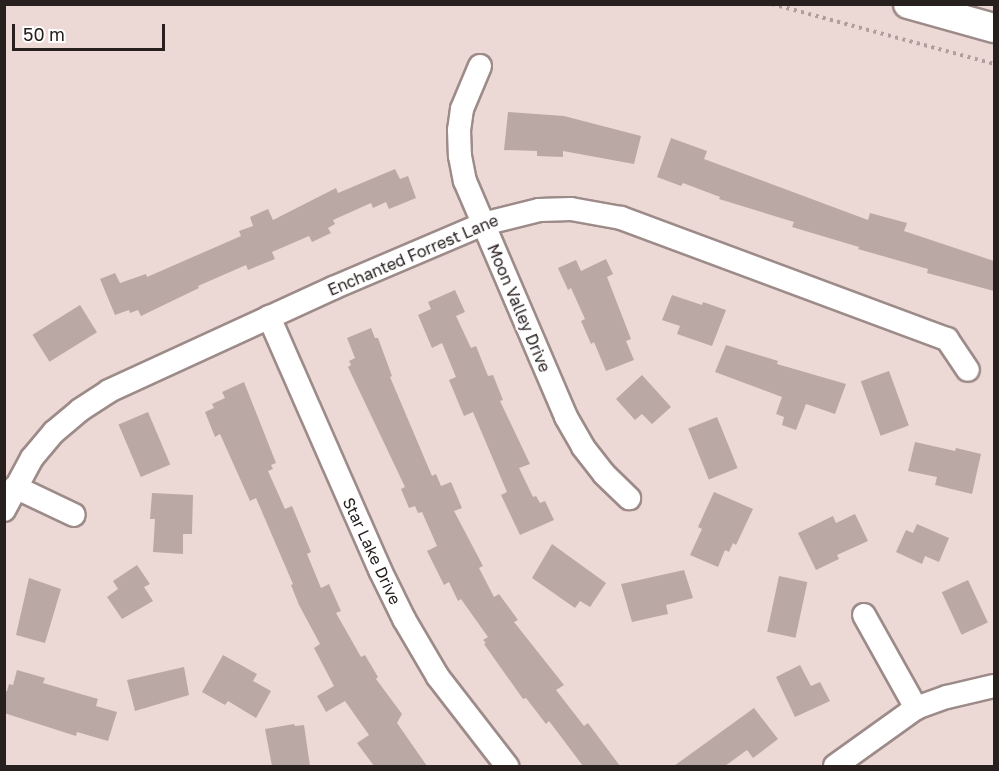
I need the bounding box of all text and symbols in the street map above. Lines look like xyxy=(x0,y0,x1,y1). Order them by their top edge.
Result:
scale bar xyxy=(15,12,168,50)
text: 50 m xyxy=(23,23,65,45)
street label: Enchanted Forrest Lane xyxy=(325,210,501,300)
street label: Moon Valley Drive xyxy=(483,241,555,375)
street label: Star Lake Drive xyxy=(339,495,405,607)

